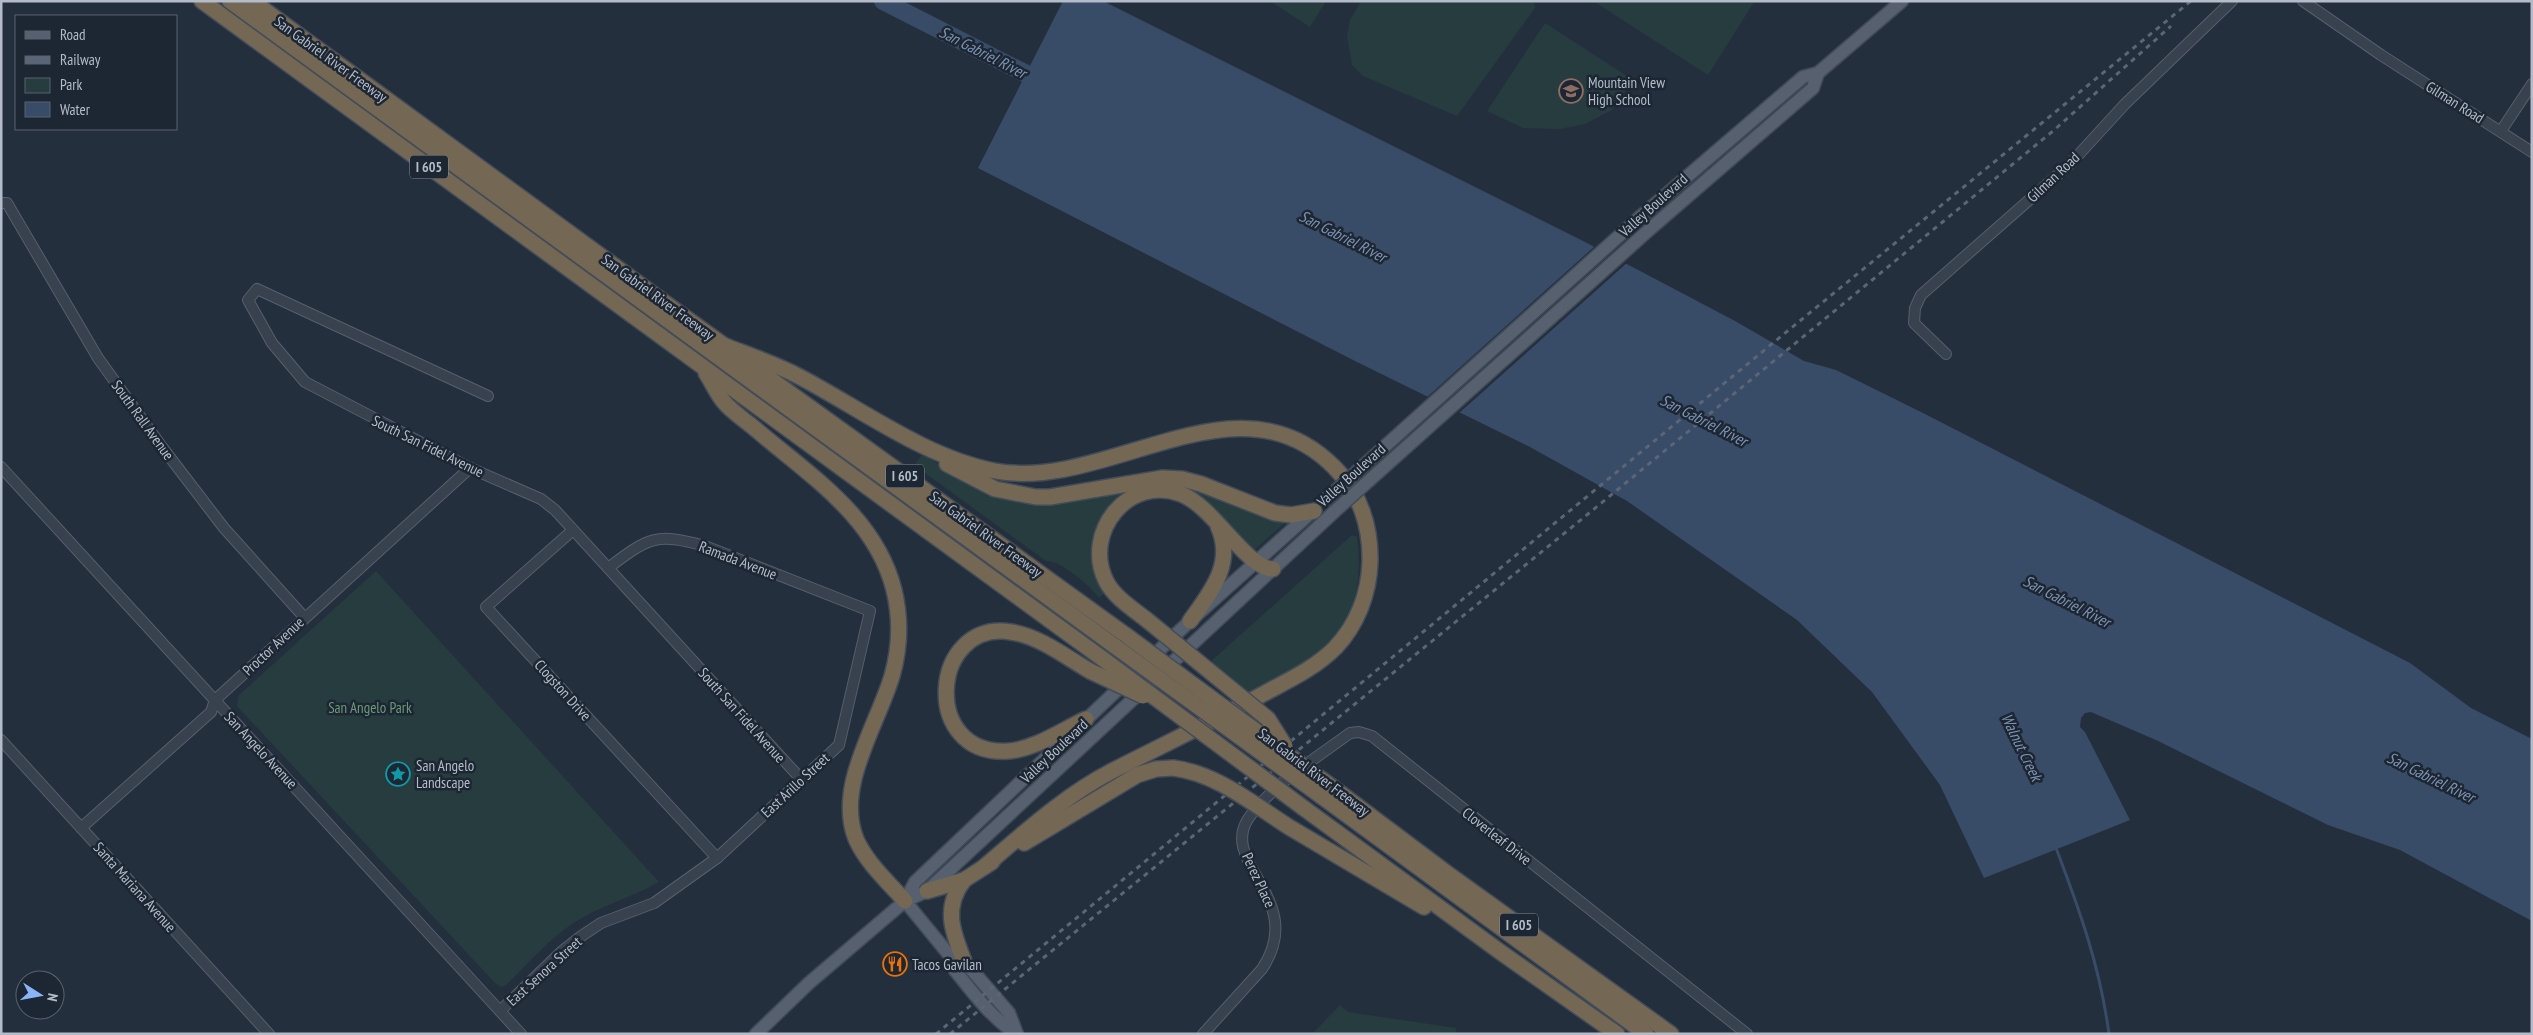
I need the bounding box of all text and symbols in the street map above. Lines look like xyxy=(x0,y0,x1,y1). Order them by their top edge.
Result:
street label: San Gabriel River Freeway xyxy=(271,12,391,107)
legend xyxy=(15,15,178,130)
water label: San Gabriel River xyxy=(936,22,1032,84)
text: Road xyxy=(60,25,86,44)
text: Railway xyxy=(60,50,101,69)
place label: Mountain View High School xyxy=(1588,73,1665,109)
text: Park xyxy=(60,75,82,94)
street label: Gilman Road xyxy=(2422,77,2488,127)
school or university icon: Mountain View High School xyxy=(1558,78,1584,104)
text: Water xyxy=(60,100,91,119)
street label: Gilman Road xyxy=(2023,148,2083,206)
road number: I 605 xyxy=(410,156,448,178)
street label: Valley Boulevard xyxy=(1614,169,1691,241)
water label: San Gabriel River xyxy=(1296,206,1392,268)
street label: San Gabriel River Freeway xyxy=(598,250,718,345)
street label: South Rall Avenue xyxy=(108,376,178,464)
water label: San Gabriel River xyxy=(1657,390,1753,452)
street label: South San Fidel Avenue xyxy=(369,411,487,481)
street label: Valley Boulevard xyxy=(1312,439,1389,511)
road number: I 605 xyxy=(886,464,924,488)
street label: San Gabriel River Freeway xyxy=(926,487,1046,582)
street label: Ramada Avenue xyxy=(696,536,780,584)
water label: San Gabriel River xyxy=(2020,571,2116,633)
street label: Proctor Avenue xyxy=(238,613,308,679)
street label: Clogston Drive xyxy=(531,655,595,725)
street label: South San Fidel Avenue xyxy=(694,663,790,767)
park label: San Angelo Park xyxy=(328,698,412,717)
street label: San Angelo Avenue xyxy=(220,707,302,793)
water label: Walnut Creek xyxy=(1997,710,2048,786)
street label: Valley Boulevard xyxy=(1016,715,1092,788)
street label: San Gabriel River Freeway xyxy=(1254,724,1374,820)
water label: San Gabriel River xyxy=(2384,747,2480,808)
street label: East Arillo Street xyxy=(757,749,833,821)
place label: San Angelo Landscape xyxy=(416,756,474,792)
place icon: San Angelo Landscape xyxy=(385,761,411,787)
street label: Cloverleaf Drive xyxy=(1459,803,1535,869)
street label: Santa Mariana Avenue xyxy=(90,838,180,936)
street label: Perez Place xyxy=(1238,849,1280,911)
road number: I 605 xyxy=(1500,914,1538,936)
street label: East Senora Street xyxy=(502,932,586,1010)
restaurant icon: Tacos Gavilan xyxy=(882,951,908,977)
place label: Tacos Gavilan xyxy=(912,955,982,974)
north arrow xyxy=(15,970,65,1020)
text: N xyxy=(43,992,62,1003)

